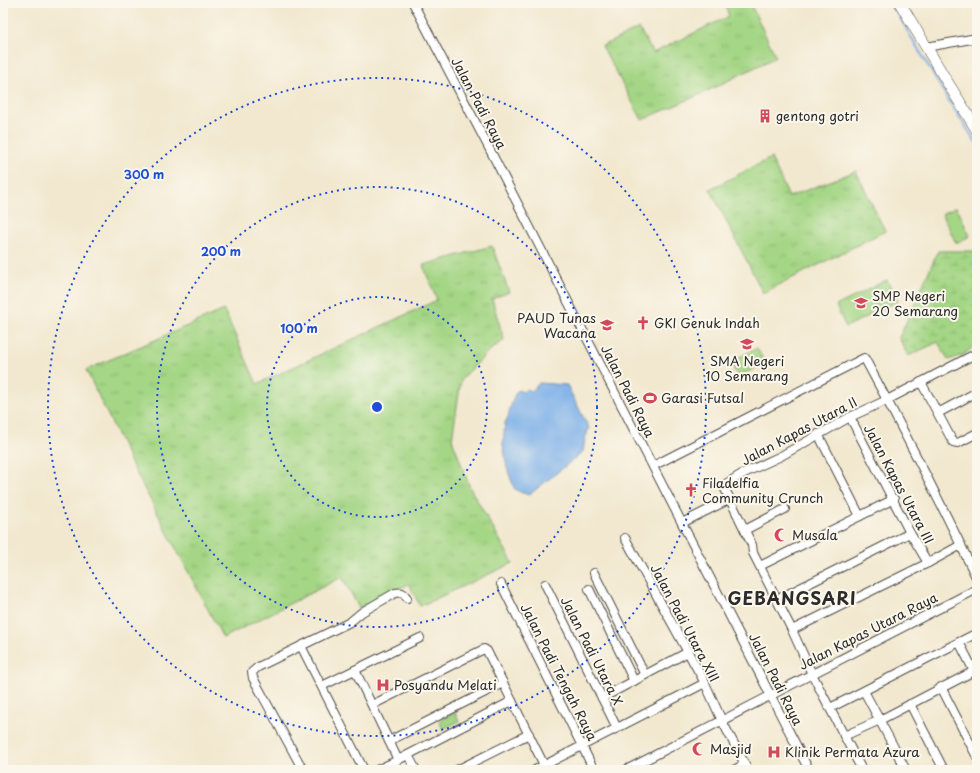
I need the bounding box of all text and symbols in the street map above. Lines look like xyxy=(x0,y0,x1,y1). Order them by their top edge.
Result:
street label: Jalan Padi Raya xyxy=(447,53,512,152)
place label: gentong gotri xyxy=(776,106,859,125)
building icon: gentong gotri xyxy=(757,108,773,124)
text: 300 m xyxy=(124,165,164,183)
text: 200 m xyxy=(201,242,241,260)
place label: SMP Negeri 20 Semarang xyxy=(872,286,958,320)
school or university icon: SMP Negeri 20 Semarang xyxy=(853,295,869,311)
place label: PAUD Tunas Wacana xyxy=(517,308,597,342)
place label: GKI Genuk Indah xyxy=(654,313,760,332)
church icon: GKI Genuk Indah xyxy=(635,315,651,331)
school or university icon: PAUD Tunas Wacana xyxy=(599,317,615,333)
text: 100 m xyxy=(280,319,318,337)
school or university icon: SMA Negeri 10 Semarang xyxy=(739,336,755,352)
street label: Jalan Padi Raya xyxy=(597,341,660,441)
place label: SMA Negeri 10 Semarang xyxy=(706,351,788,385)
place label: Garasi Futsal xyxy=(661,388,744,407)
sports icon: Garasi Futsal xyxy=(642,390,658,406)
street label: Jalan Kapas Utara II xyxy=(737,392,860,469)
centre of rings xyxy=(370,400,384,414)
street label: Jalan Kapas Utara III xyxy=(860,421,939,547)
place label: Filadelfia Community Crunch xyxy=(702,473,823,507)
church icon: Filadelfia Community Crunch xyxy=(683,482,699,498)
place label: Musala xyxy=(792,525,839,544)
mosque icon: Musala xyxy=(773,527,789,543)
street label: Jalan Padi Utara XIII xyxy=(646,561,725,685)
district label: GEBANGSARI xyxy=(728,585,856,611)
street label: Jalan Kapas Utara Raya xyxy=(795,587,941,674)
street label: Jalan Padi Utara X xyxy=(557,593,628,709)
street label: Jalan Padi Tengah Raya xyxy=(517,600,603,744)
street label: Jalan Padi Raya xyxy=(745,629,808,729)
place label: Posyandu Melati xyxy=(394,675,497,694)
hospital icon: Posyandu Melati xyxy=(375,677,391,693)
place label: Masjid xyxy=(710,739,752,758)
mosque icon: Masjid xyxy=(691,741,707,757)
place label: Klinik Permata Azura xyxy=(785,742,920,761)
hospital icon: Klinik Permata Azura xyxy=(766,744,782,760)

